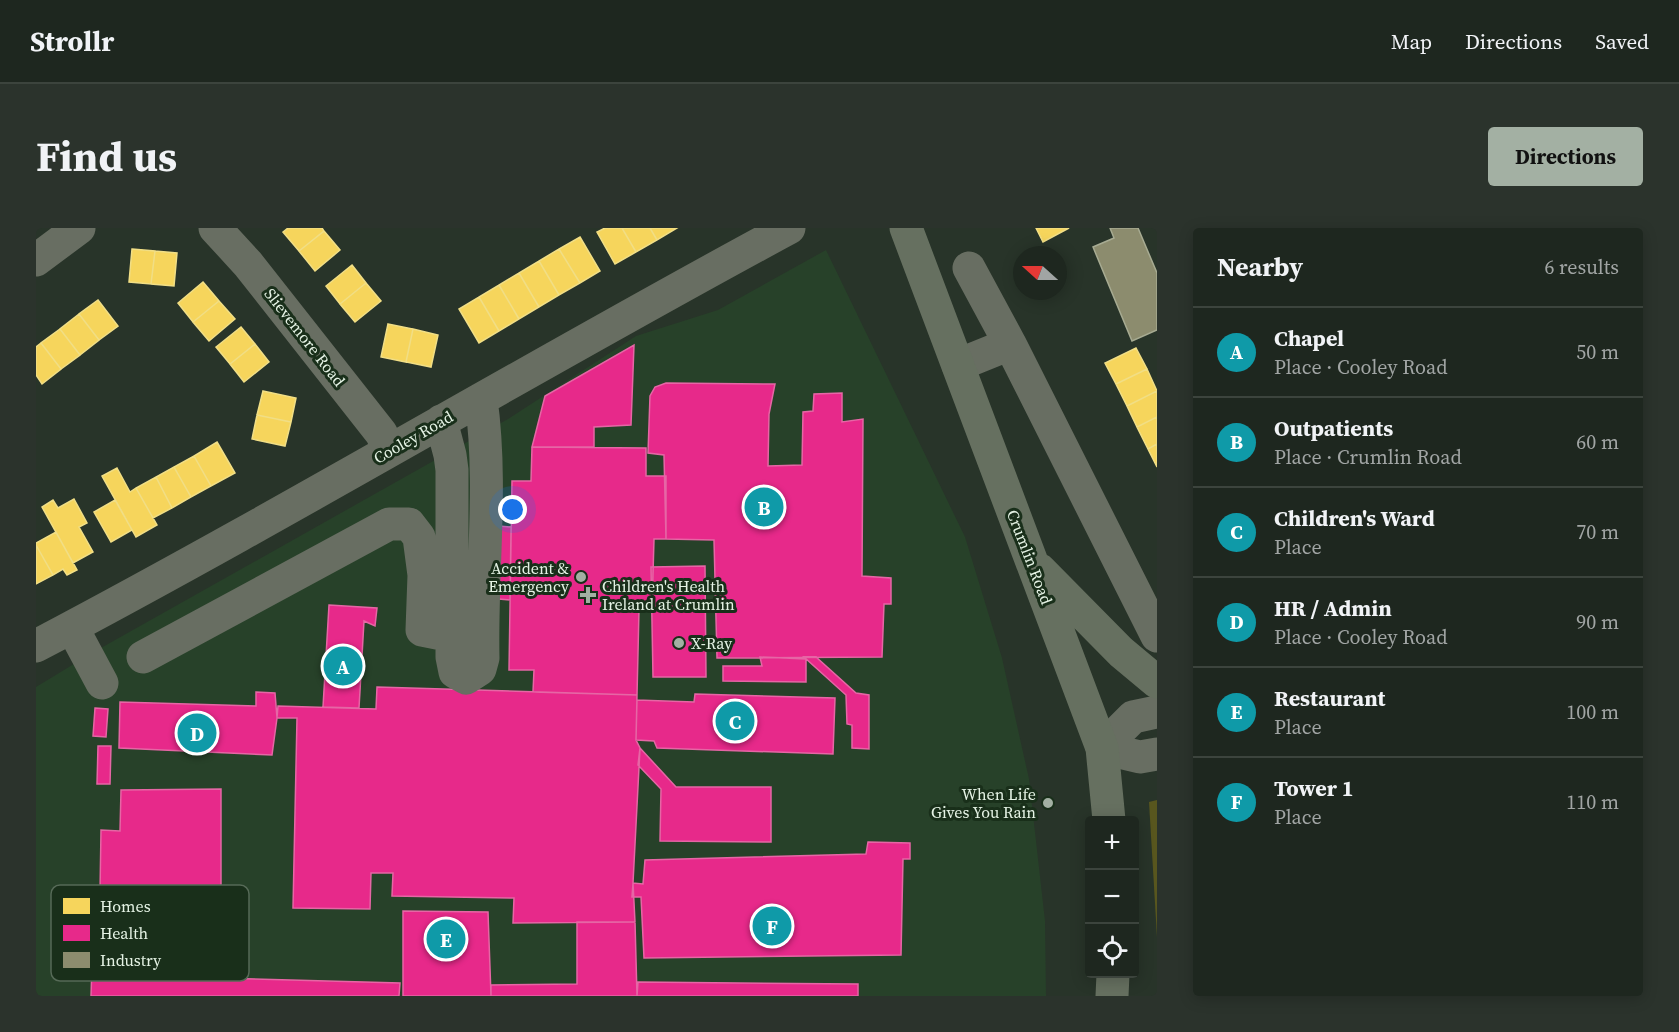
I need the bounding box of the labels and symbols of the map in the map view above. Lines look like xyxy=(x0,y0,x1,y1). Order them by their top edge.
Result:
north arrow xyxy=(1013,246,1067,300)
street label: Slievemore Road xyxy=(260,283,350,391)
street label: Cooley Road xyxy=(369,405,457,469)
pin: B xyxy=(744,484,784,530)
your location xyxy=(498,495,527,524)
street label: Crumlin Road xyxy=(1002,506,1058,608)
place label: Accident & Emergency xyxy=(488,557,570,597)
marker: Accident & Emergency xyxy=(574,570,588,584)
place label: Children's Health Ireland at Crumlin xyxy=(602,575,735,615)
marker: Children's Health Ireland at Crumlin xyxy=(579,586,597,604)
place label: X-Ray xyxy=(691,632,733,654)
marker: X-Ray xyxy=(672,636,686,650)
pin: A xyxy=(324,644,362,688)
pin: C xyxy=(716,698,754,744)
pin: D xyxy=(178,710,216,756)
place label: When Life Gives You Rain xyxy=(931,783,1036,823)
marker: When Life Gives You Rain xyxy=(1041,796,1055,810)
legend xyxy=(51,885,249,981)
text: Homes xyxy=(100,895,151,917)
pin: F xyxy=(752,904,792,948)
pin: E xyxy=(426,916,466,962)
text: Health xyxy=(100,922,148,944)
text: Industry xyxy=(100,949,162,971)

